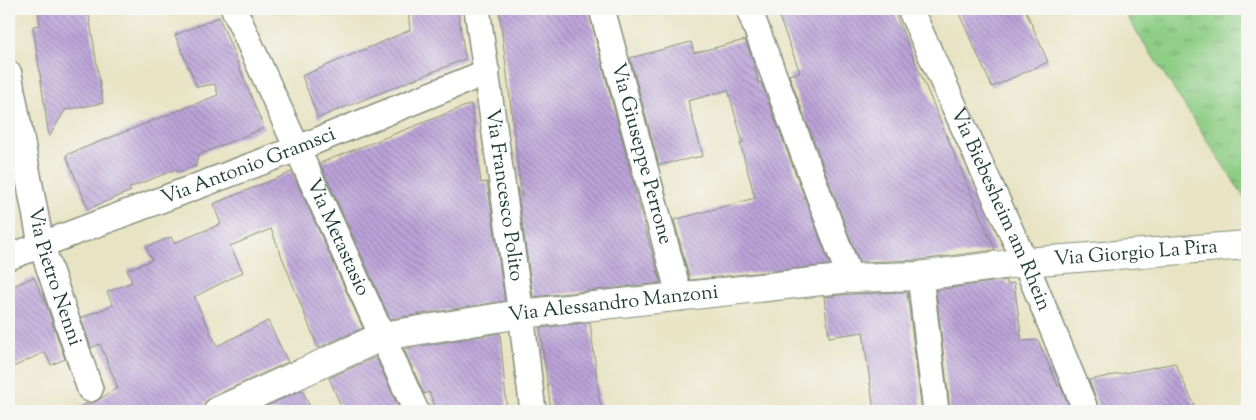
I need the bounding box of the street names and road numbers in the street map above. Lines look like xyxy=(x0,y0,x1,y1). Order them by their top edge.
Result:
street label: Via Giuseppe Perrone xyxy=(603,60,679,248)
street label: Via Biebesheim am Rhein xyxy=(942,103,1058,316)
street label: Via Francesco Polito xyxy=(477,107,531,283)
street label: Via Antonio Gramsci xyxy=(157,120,340,213)
street label: Via Metastasio xyxy=(298,174,377,301)
street label: Via Pietro Nenni xyxy=(20,205,89,350)
street label: Via Giorgio La Pira xyxy=(1053,233,1219,274)
street label: Via Alessandro Manzoni xyxy=(506,278,720,330)

